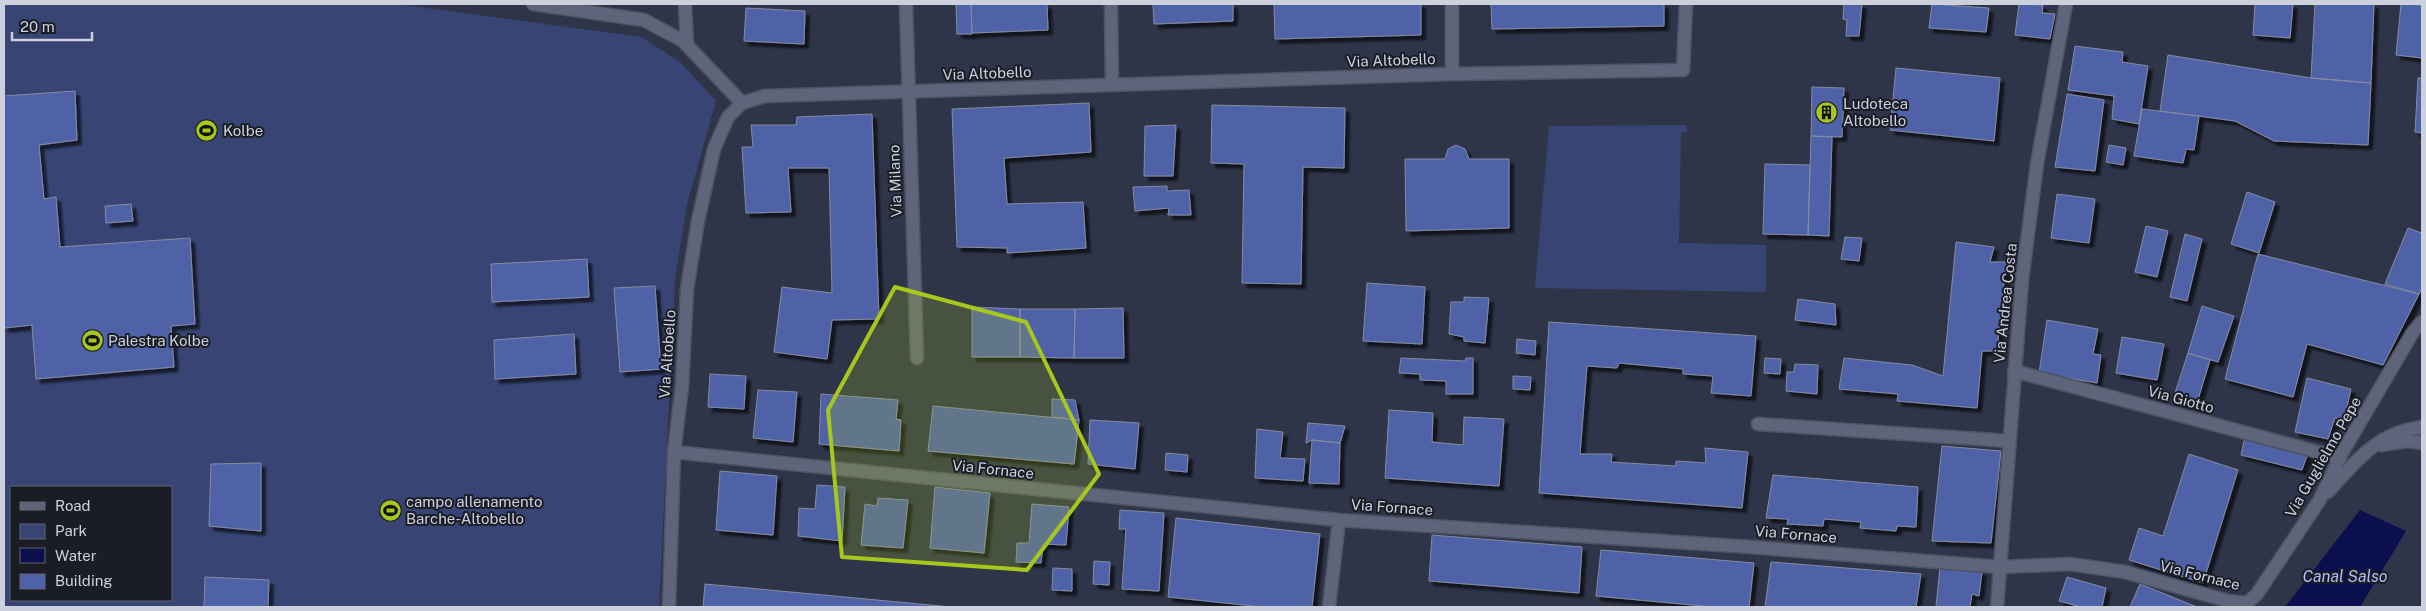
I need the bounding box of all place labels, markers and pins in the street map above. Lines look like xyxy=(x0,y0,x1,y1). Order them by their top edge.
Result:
place label: Ludoteca Altobello xyxy=(1843,95,1908,129)
building icon: Ludoteca Altobello xyxy=(1815,100,1839,124)
sports icon: Kolbe xyxy=(195,118,219,142)
place label: Kolbe xyxy=(223,122,263,139)
sports icon: Palestra Kolbe xyxy=(80,328,104,352)
place label: Palestra Kolbe xyxy=(108,332,209,349)
place label: campo allenamento Barche-Altobello xyxy=(406,493,542,527)
sports icon: campo allenamento Barche-Altobello xyxy=(378,498,402,522)

